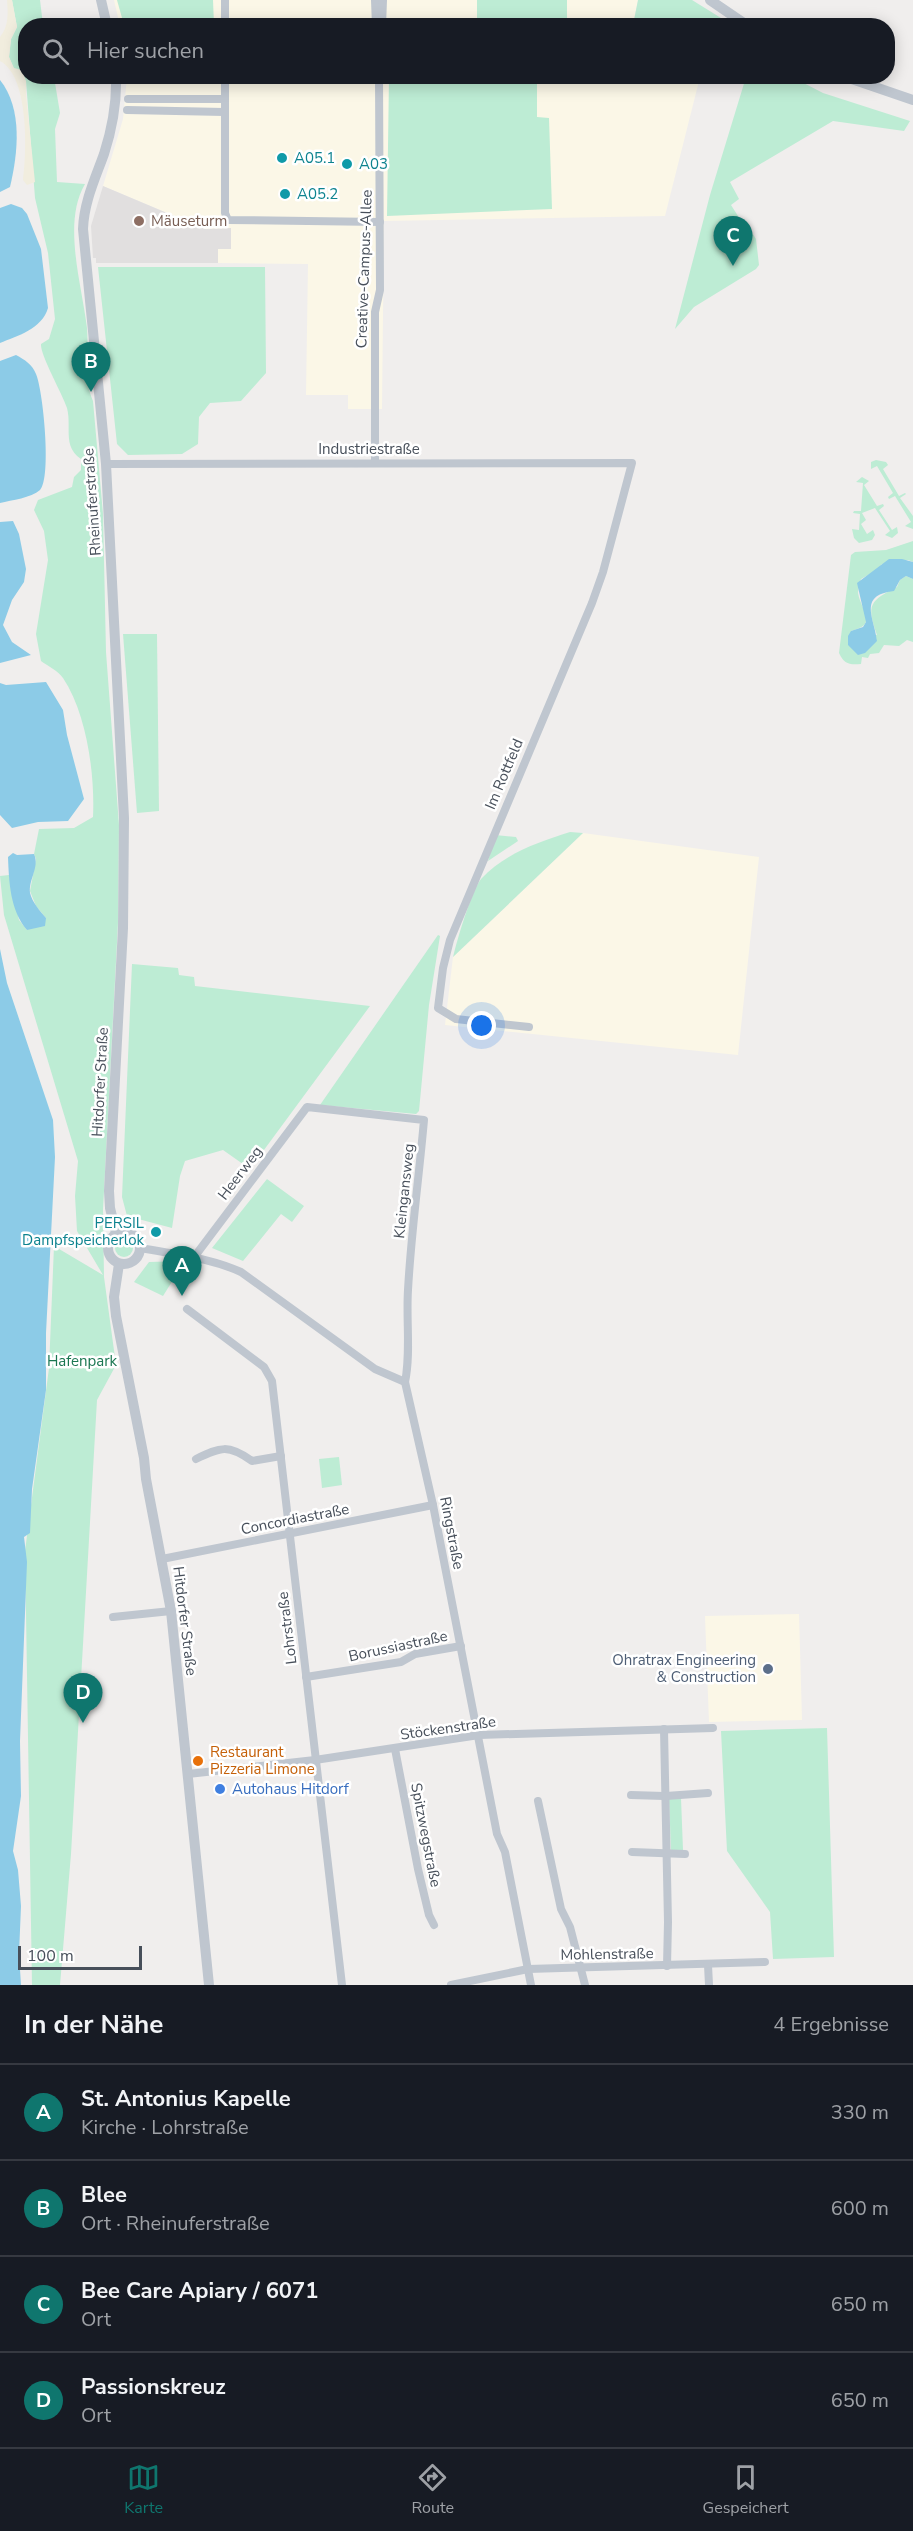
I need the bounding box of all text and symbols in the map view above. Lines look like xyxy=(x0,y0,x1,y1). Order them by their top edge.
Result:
search box xyxy=(18,18,895,84)
icon: search xyxy=(39,35,72,68)
text: Hier suchen xyxy=(87,36,204,66)
place label: A05.1 xyxy=(294,148,335,168)
marker: A05.1 xyxy=(275,151,289,165)
place label: A03 xyxy=(359,154,388,174)
marker: A03 xyxy=(340,157,354,171)
place label: A05.2 xyxy=(297,184,338,204)
marker: A05.2 xyxy=(278,187,292,201)
street label: Creative-Campus-Allee xyxy=(351,189,377,349)
place label: Mäuseturm xyxy=(151,211,227,231)
marker: Mäuseturm xyxy=(132,214,146,228)
pin: C xyxy=(714,216,752,266)
pin: B xyxy=(72,342,110,392)
street label: Industriestraße xyxy=(318,439,420,459)
street label: Rheinuferstraße xyxy=(78,447,106,556)
street label: Im Rottfeld xyxy=(480,736,528,812)
your location xyxy=(467,1011,496,1040)
street label: Hitdorfer Straße xyxy=(87,1027,113,1137)
street label: Heerweg xyxy=(213,1142,267,1204)
street label: Kleingansweg xyxy=(389,1143,419,1239)
place label: PERSIL Dampfspeicherlok xyxy=(22,1213,144,1250)
marker: PERSIL Dampfspeicherlok xyxy=(149,1225,163,1239)
pin: A xyxy=(162,1246,201,1296)
park label: Hafenpark xyxy=(47,1351,118,1371)
street label: Ringstraße xyxy=(435,1495,469,1571)
street label: Concordiastraße xyxy=(239,1499,351,1539)
street label: Hitdorfer Straße xyxy=(168,1565,202,1677)
street label: Lohrstraße xyxy=(273,1591,301,1665)
street label: Borussiastraße xyxy=(347,1626,449,1666)
place label: Ohratrax Engineering & Construction xyxy=(612,1650,756,1687)
marker: Ohratrax Engineering & Construction xyxy=(761,1662,775,1676)
pin: D xyxy=(64,1674,103,1723)
street label: Stöckenstraße xyxy=(399,1711,497,1745)
place label: Restaurant Pizzeria Limone xyxy=(210,1742,315,1779)
marker: Restaurant Pizzeria Limone xyxy=(191,1754,205,1768)
place label: Autohaus Hitdorf xyxy=(232,1779,350,1799)
street label: Spitzwegstraße xyxy=(406,1781,446,1889)
marker: Autohaus Hitdorf xyxy=(213,1782,227,1796)
scale bar xyxy=(18,1943,142,1970)
street label: Mohlenstraße xyxy=(560,1943,654,1965)
text: 100 m xyxy=(27,1945,74,1967)
text: In der Nähe xyxy=(24,2007,163,2042)
text: 4 Ergebnisse xyxy=(773,2011,889,2038)
text: St. Antonius Kapelle xyxy=(81,2084,291,2114)
text: A xyxy=(36,2099,51,2126)
text: 330 m xyxy=(831,2099,889,2126)
text: Kirche · Lohrstraße xyxy=(81,2114,249,2141)
text: Blee xyxy=(81,2180,127,2210)
text: B xyxy=(37,2195,50,2222)
text: 600 m xyxy=(831,2195,889,2222)
text: Ort · Rheinuferstraße xyxy=(81,2210,270,2237)
text: Bee Care Apiary / 6071 xyxy=(81,2276,318,2306)
text: C xyxy=(37,2291,50,2318)
text: 650 m xyxy=(831,2291,889,2318)
text: Ort xyxy=(81,2306,111,2333)
text: Passionskreuz xyxy=(81,2372,226,2402)
text: D xyxy=(36,2387,51,2414)
text: 650 m xyxy=(831,2387,889,2414)
text: Ort xyxy=(81,2402,111,2429)
tab: Karte xyxy=(124,2461,163,2519)
tab: Route xyxy=(412,2461,454,2519)
tab: Gespeichert xyxy=(703,2461,789,2519)

